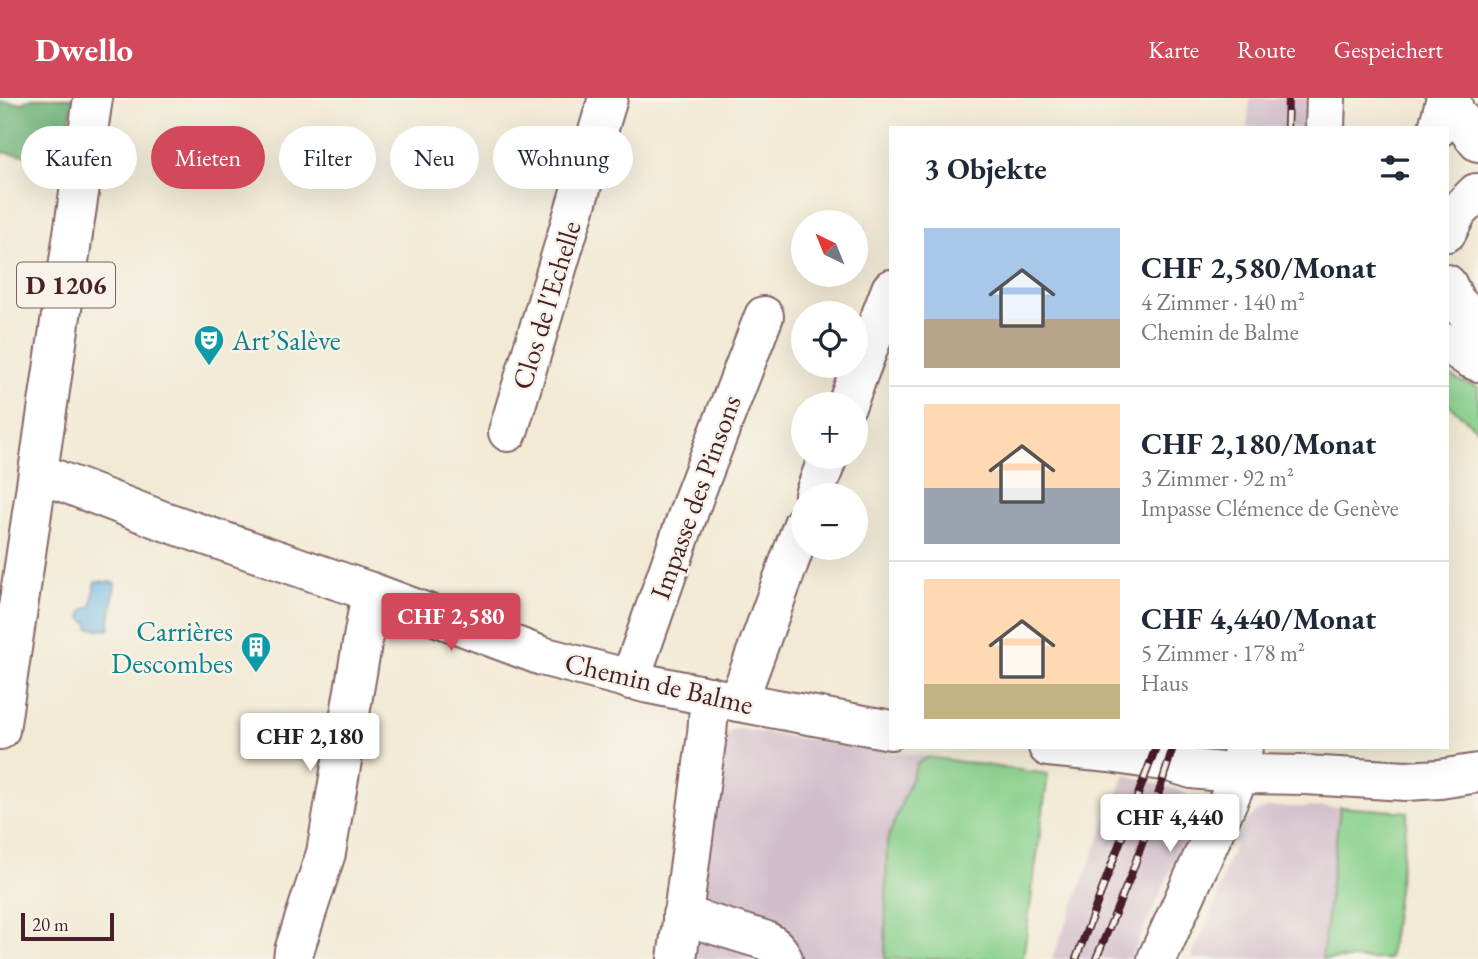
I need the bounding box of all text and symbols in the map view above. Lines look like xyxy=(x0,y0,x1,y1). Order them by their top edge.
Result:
text: Dwello xyxy=(35,28,133,71)
text: Karte xyxy=(1148,34,1199,65)
text: Route xyxy=(1237,34,1296,65)
text: Gespeichert xyxy=(1334,34,1443,65)
chip: Kaufen xyxy=(21,126,137,189)
chip: Mieten xyxy=(151,126,265,189)
chip: Filter xyxy=(279,126,376,189)
chip: Neu xyxy=(390,126,479,189)
chip: Wohnung xyxy=(493,126,633,189)
text: 3 Objekte xyxy=(924,149,1047,188)
icon: filters xyxy=(1376,149,1414,187)
north arrow xyxy=(791,210,868,287)
map controls xyxy=(791,210,868,560)
street label: Clos de l'Echelle xyxy=(503,216,589,394)
text: CHF 2,580/Monat xyxy=(1141,248,1376,287)
icon: home xyxy=(980,256,1064,340)
road number: D 1206 xyxy=(17,262,115,308)
text: 4 Zimmer · 140 m² xyxy=(1141,287,1305,317)
button: locate xyxy=(791,301,868,378)
text: Chemin de Balme xyxy=(1141,317,1299,347)
place label: Art’Salève xyxy=(231,322,341,358)
theatre icon: Art’Salève xyxy=(192,323,226,367)
street label: Impasse des Pinsons xyxy=(641,390,749,604)
button: + xyxy=(791,392,868,469)
text: CHF 2,180/Monat xyxy=(1141,424,1376,463)
icon: home xyxy=(980,432,1064,516)
text: 3 Zimmer · 92 m² xyxy=(1141,463,1294,493)
button: − xyxy=(791,483,868,560)
text: Impasse Clémence de Genève xyxy=(1141,493,1399,523)
pin: CHF 2,580 xyxy=(371,594,531,653)
text: CHF 4,440/Monat xyxy=(1141,599,1376,638)
text: CHF 2,580 xyxy=(397,601,505,631)
icon: home xyxy=(980,607,1064,691)
place label: Carrières Descombes xyxy=(111,613,233,681)
building icon: Carrières Descombes xyxy=(239,630,273,674)
text: 5 Zimmer · 178 m² xyxy=(1141,638,1305,668)
street label: Chemin de Balme xyxy=(561,644,757,722)
text: Haus xyxy=(1141,668,1188,698)
pin: CHF 2,180 xyxy=(230,714,390,773)
text: CHF 2,180 xyxy=(256,721,364,751)
pin: CHF 4,440 xyxy=(1090,794,1250,854)
text: CHF 4,440 xyxy=(1116,802,1224,832)
scale bar xyxy=(21,910,114,942)
text: 20 m xyxy=(32,912,69,937)

